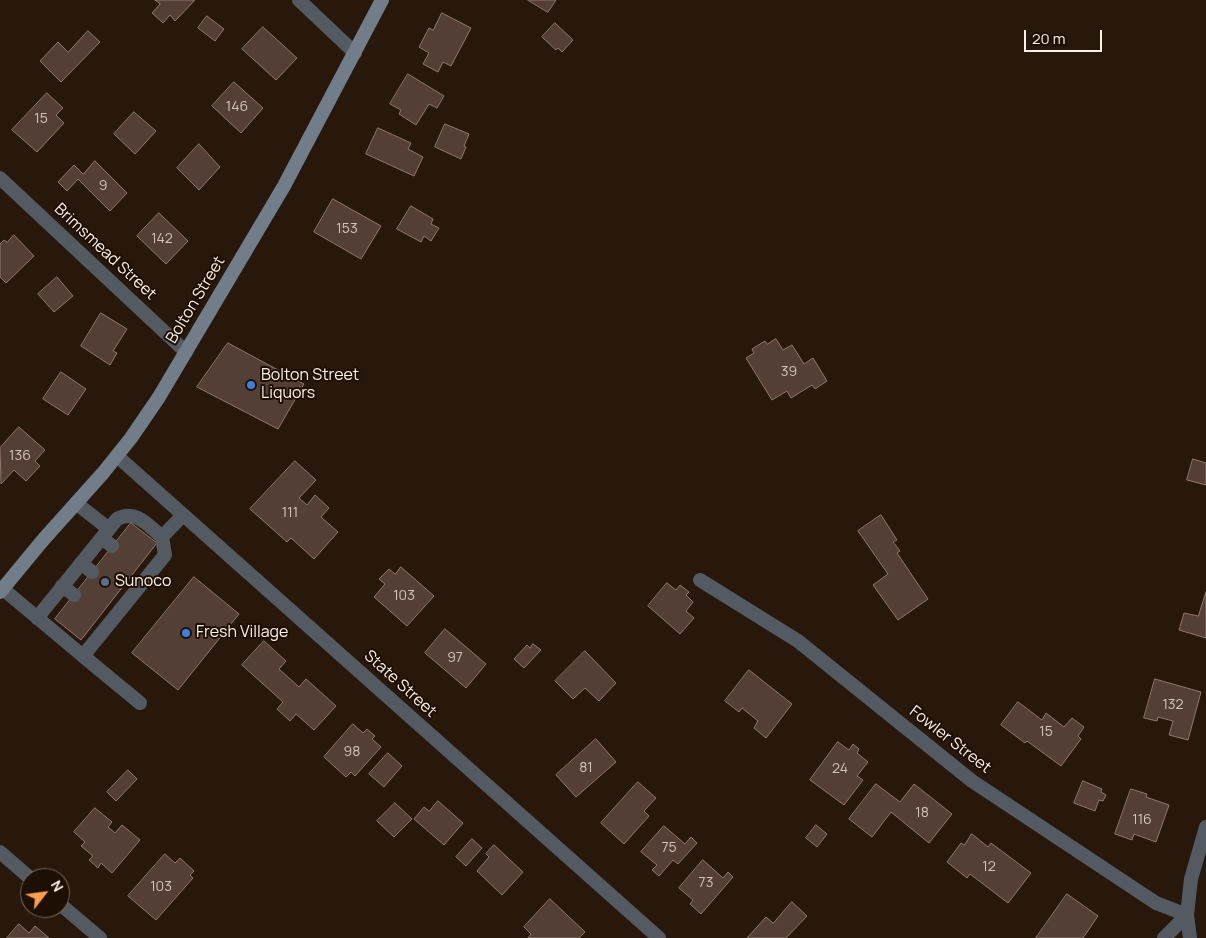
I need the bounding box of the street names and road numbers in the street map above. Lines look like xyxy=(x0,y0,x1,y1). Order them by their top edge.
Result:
street label: Brimsmead Street xyxy=(50,200,160,304)
street label: Bolton Street xyxy=(162,253,230,347)
street label: State Street xyxy=(360,646,440,722)
street label: Fowler Street xyxy=(905,702,995,778)

